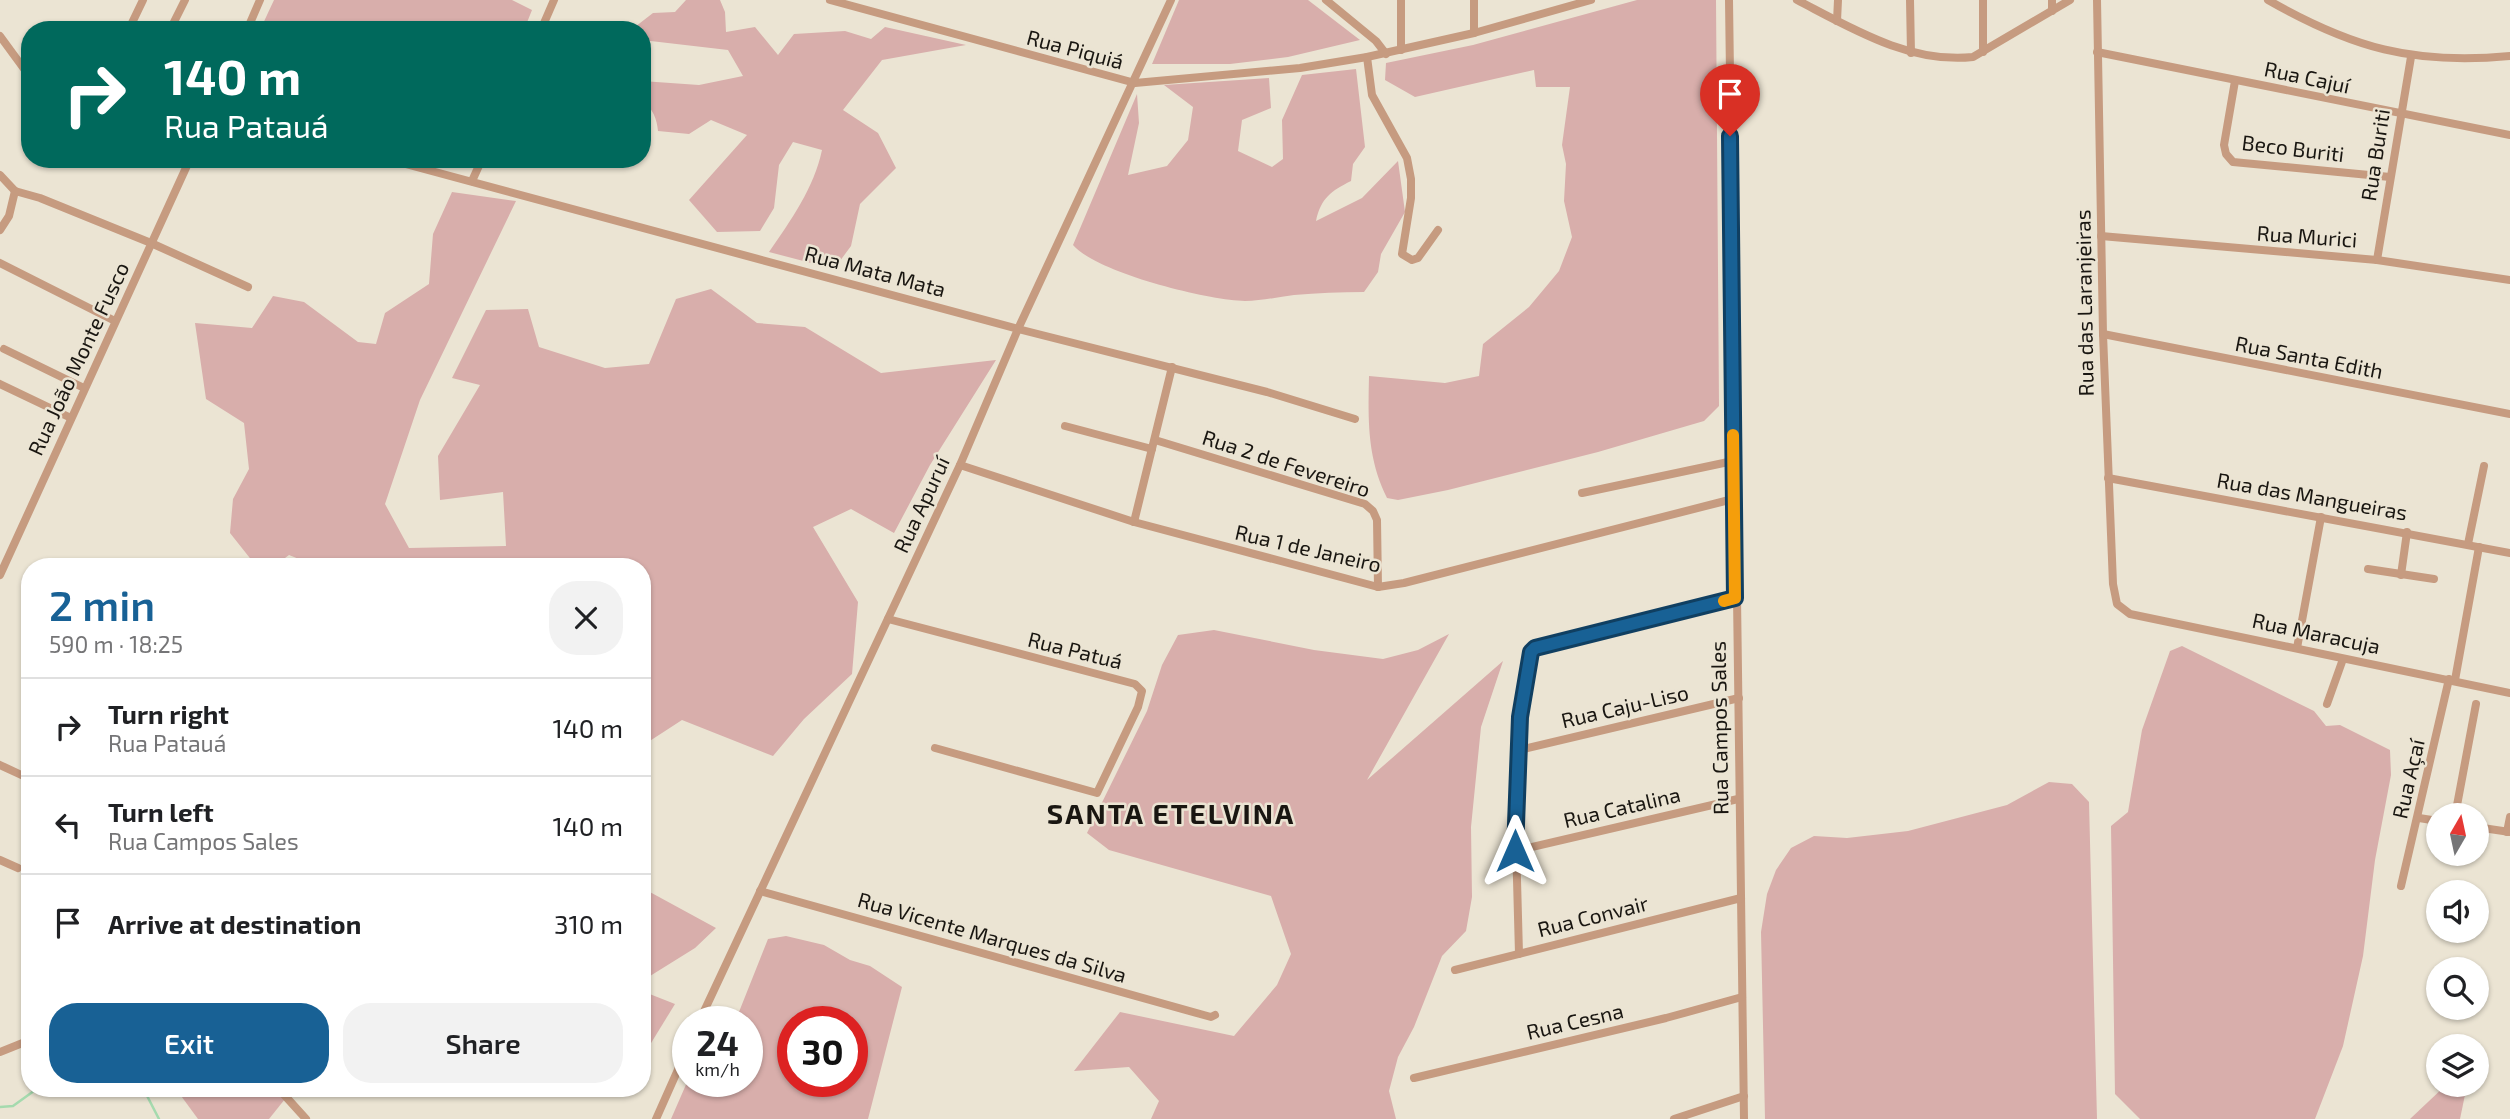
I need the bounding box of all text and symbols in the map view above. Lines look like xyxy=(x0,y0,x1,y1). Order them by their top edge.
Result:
street label: Rua Piquiá xyxy=(1024,24,1127,73)
text: 140 m xyxy=(164,46,301,105)
icon: right xyxy=(49,49,140,140)
street label: Rua Cajuí xyxy=(2262,55,2353,99)
pin xyxy=(1700,64,1760,136)
icon: arrive xyxy=(1711,75,1749,113)
text: Rua Patauá xyxy=(164,106,329,144)
street label: Rua Buriti xyxy=(2355,107,2394,203)
street label: Beco Buriti xyxy=(2241,129,2346,166)
street label: Rua das Laranjeiras xyxy=(2069,209,2099,397)
street label: Rua Murici xyxy=(2256,220,2358,251)
street label: Rua Mata Mata xyxy=(802,240,949,301)
street label: Rua João Monte Fusco xyxy=(22,258,133,459)
street label: Rua Santa Edith xyxy=(2233,330,2385,383)
street label: Rua 2 de Fevereiro xyxy=(1199,424,1373,501)
street label: Rua Apuruí xyxy=(887,451,954,557)
street label: Rua das Mangueiras xyxy=(2215,466,2409,525)
street label: Rua 1 de Janeiro xyxy=(1233,519,1384,577)
text: 2 min xyxy=(49,579,155,629)
button: close xyxy=(549,581,623,655)
street label: Rua Maracuja xyxy=(2250,607,2383,659)
street label: Rua Patuá xyxy=(1026,626,1125,673)
text: 590 m · 18:25 xyxy=(49,630,183,658)
street label: Rua Campos Sales xyxy=(1704,641,1733,815)
street label: Rua Caju-Liso xyxy=(1559,679,1691,733)
text: Turn right xyxy=(108,698,229,729)
icon: right xyxy=(49,708,87,746)
text: 140 m xyxy=(552,712,623,743)
text: Rua Patauá xyxy=(108,729,226,757)
street label: Rua Açaí xyxy=(2386,736,2431,821)
street label: Rua Catalina xyxy=(1561,781,1683,832)
text: Turn left xyxy=(108,796,214,827)
district label: SANTA ETELVINA xyxy=(1047,796,1295,830)
north arrow xyxy=(2426,803,2488,866)
map controls xyxy=(2426,803,2489,1097)
icon: left xyxy=(49,806,87,844)
text: 140 m xyxy=(552,810,623,841)
position arrow xyxy=(1478,814,1552,888)
text: Rua Campos Sales xyxy=(108,827,299,855)
button: sound xyxy=(2426,880,2489,943)
street label: Rua Vicente Marques da Silva xyxy=(855,886,1130,987)
street label: Rua Convair xyxy=(1535,890,1651,941)
icon: arrive xyxy=(49,904,87,942)
text: Arrive at destination xyxy=(108,908,361,939)
text: 310 m xyxy=(554,908,623,939)
button: search xyxy=(2426,957,2489,1020)
street label: Rua Cesna xyxy=(1524,997,1626,1044)
button: Exit xyxy=(49,1003,329,1083)
button: Share xyxy=(343,1003,623,1083)
speed limit sign: 30 xyxy=(777,1006,868,1097)
text: 24 xyxy=(696,1021,739,1063)
button: layers xyxy=(2426,1034,2489,1097)
text: km/h xyxy=(695,1058,740,1080)

